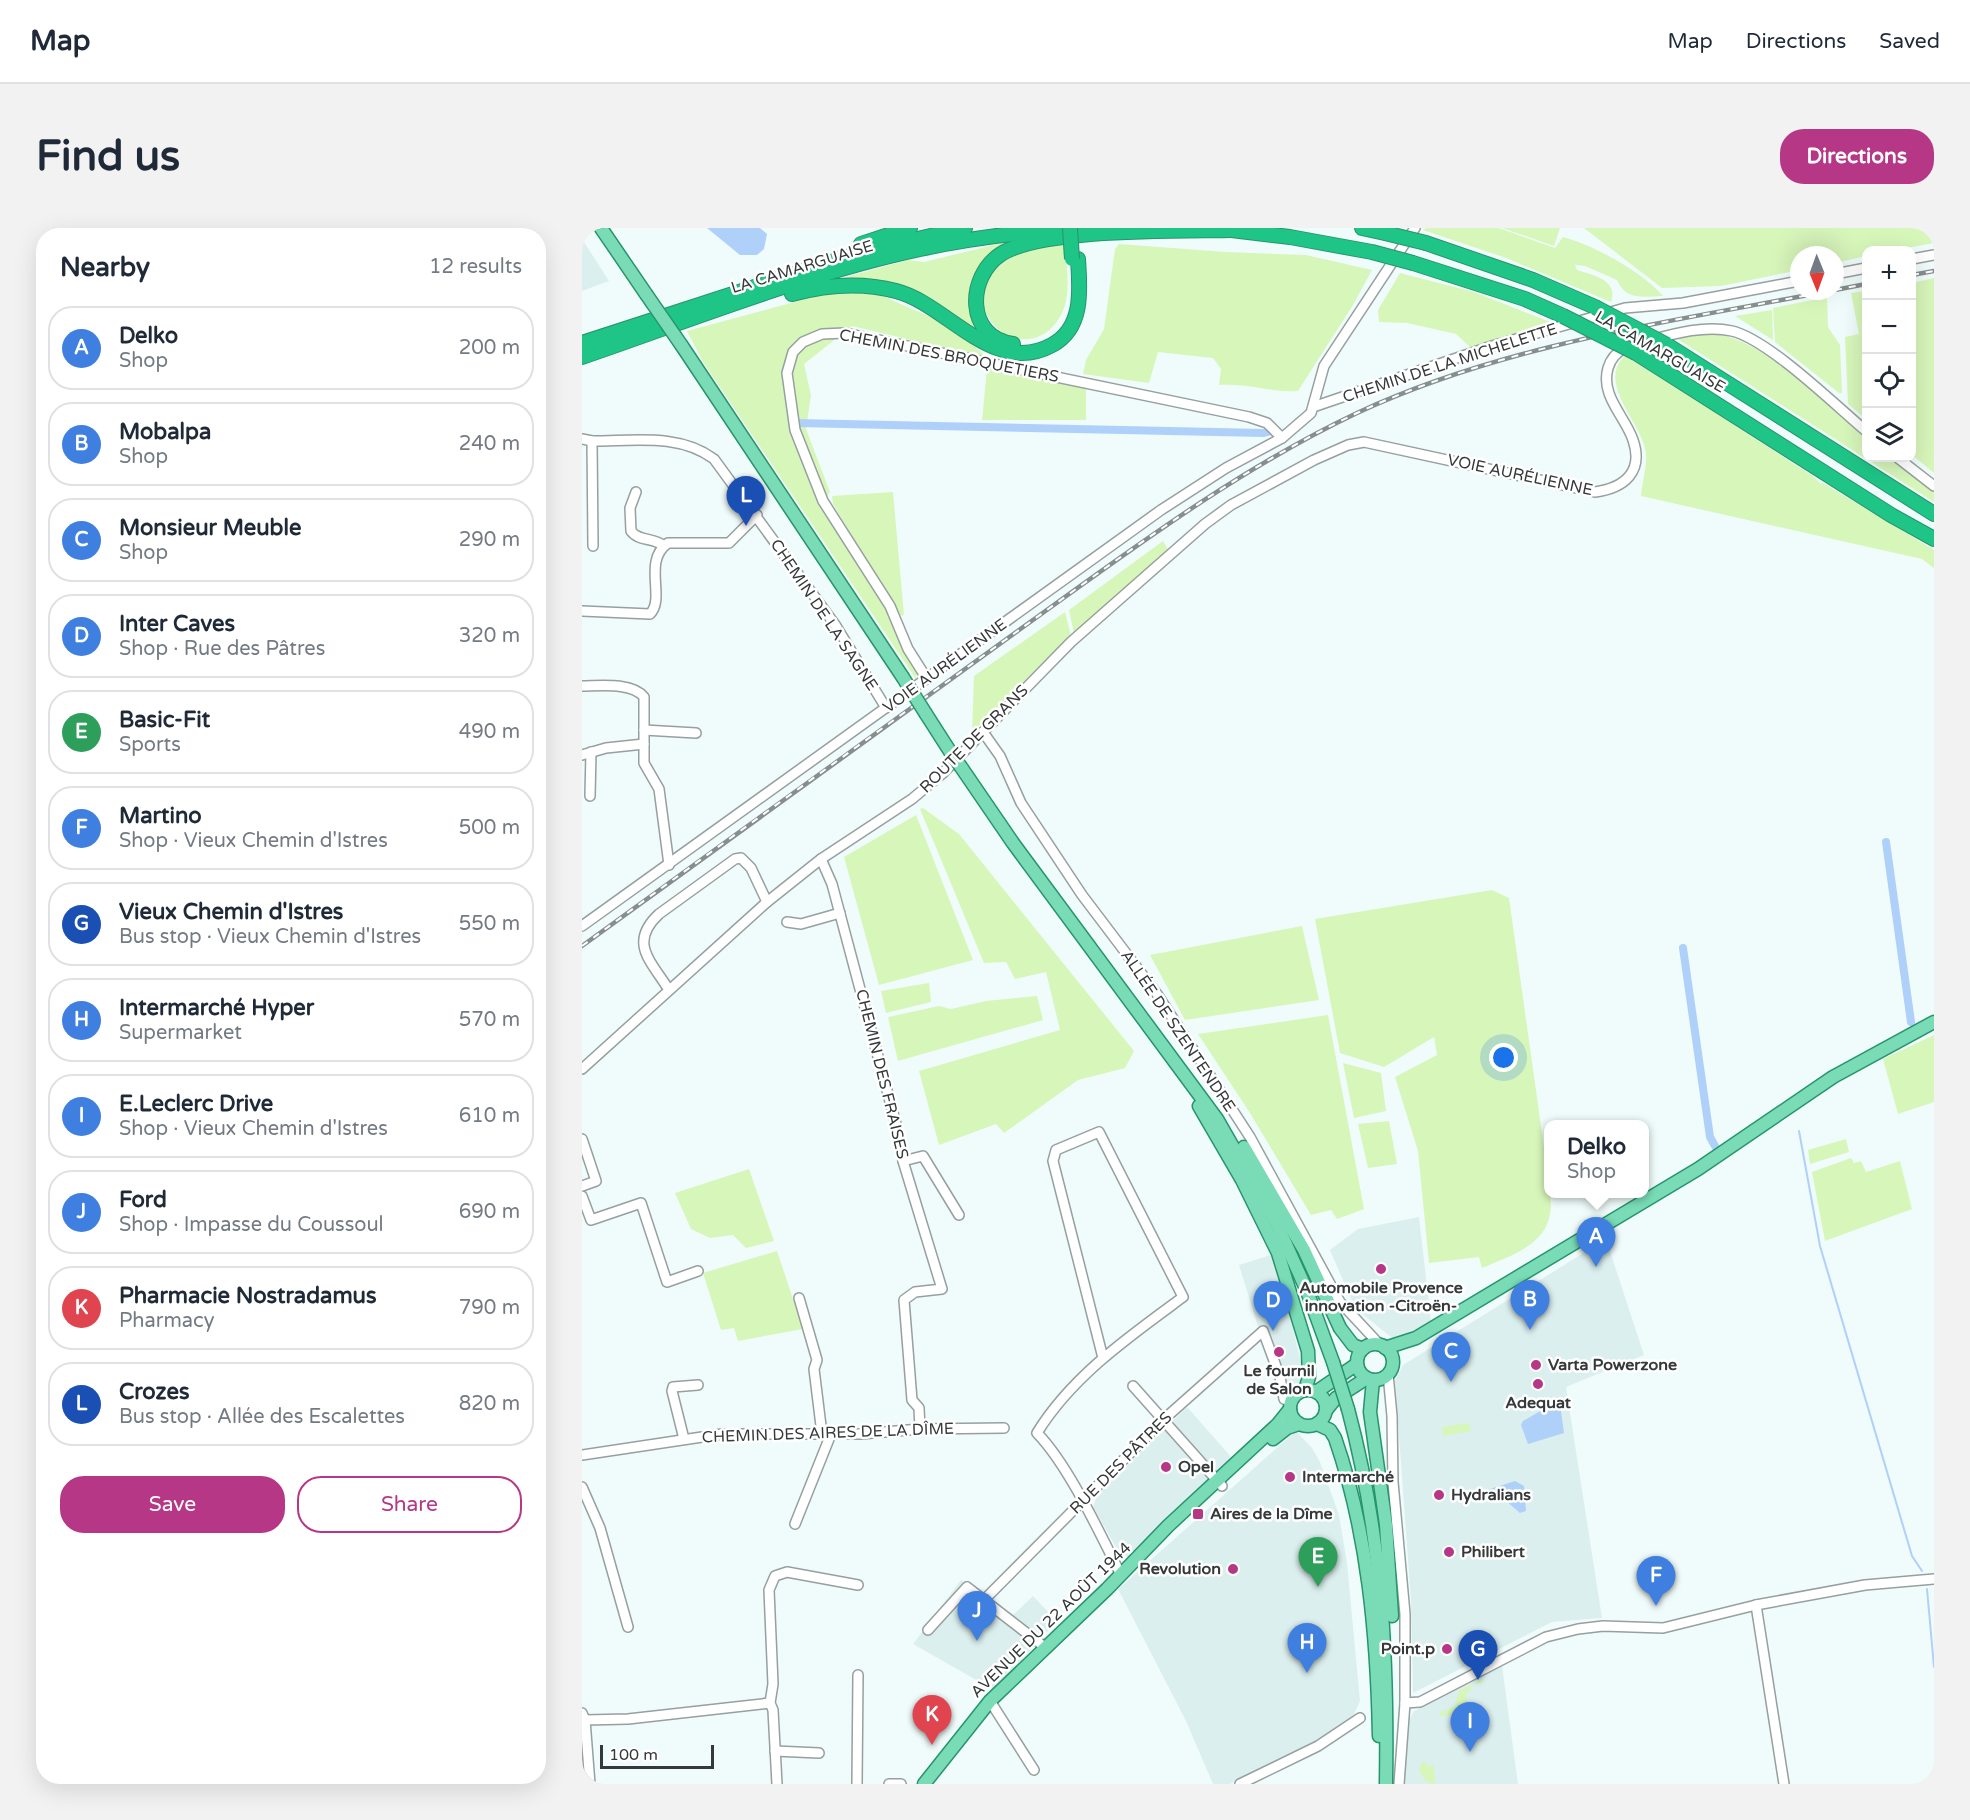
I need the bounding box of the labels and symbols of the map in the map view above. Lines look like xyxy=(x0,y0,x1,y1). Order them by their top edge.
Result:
street label: LA CAMARGUAISE xyxy=(729,236,875,298)
north arrow xyxy=(1790,246,1844,300)
street label: LA CAMARGUAISE xyxy=(1591,307,1729,397)
street label: CHEMIN DE LA MICHELETTE xyxy=(1340,319,1560,407)
street label: CHEMIN DES BROQUETIERS xyxy=(838,325,1061,387)
street label: VOIE AURÉLIENNE xyxy=(1445,450,1595,500)
pin: L xyxy=(726,476,766,526)
street label: CHEMIN DE LA SAGNE xyxy=(766,535,882,695)
street label: VOIE AURÉLIENNE xyxy=(879,614,1011,718)
street label: ROUTE DE GRANS xyxy=(916,681,1032,797)
street label: ALLÉE DE SZENTENDRE xyxy=(1116,946,1240,1116)
street label: CHEMIN DES FRAISES xyxy=(851,987,913,1161)
your location xyxy=(1489,1043,1518,1072)
pin: A xyxy=(1576,1218,1616,1267)
marker: Automobile Provence innovation -Citroën- xyxy=(1374,1262,1388,1276)
place label: Automobile Provence innovation -Citroën- xyxy=(1299,1278,1463,1316)
pin: B xyxy=(1510,1280,1550,1330)
pin: D xyxy=(1254,1282,1292,1331)
pin: C xyxy=(1432,1332,1470,1382)
marker: Le fournil de Salon xyxy=(1272,1345,1286,1359)
place label: Varta Powerzone xyxy=(1548,1355,1677,1375)
marker: Varta Powerzone xyxy=(1529,1358,1543,1372)
place label: Le fournil de Salon xyxy=(1243,1361,1315,1399)
marker: Adequat xyxy=(1531,1377,1545,1391)
place label: Adequat xyxy=(1505,1393,1572,1413)
street label: RUE DES PÂTRES xyxy=(1066,1408,1176,1518)
street label: CHEMIN DES AIRES DE LA DÎME xyxy=(702,1419,954,1447)
place label: Opel xyxy=(1178,1457,1214,1477)
marker: Opel xyxy=(1159,1460,1173,1474)
place label: Intermarché xyxy=(1302,1467,1394,1487)
marker: Intermarché xyxy=(1283,1470,1297,1484)
place label: Hydralians xyxy=(1451,1485,1531,1505)
marker: Hydralians xyxy=(1432,1488,1446,1502)
place label: Aires de la Dîme xyxy=(1210,1504,1333,1524)
marker: Aires de la Dîme xyxy=(1191,1507,1205,1521)
street label: AVENUE DU 22 AOÛT 1944 xyxy=(967,1538,1135,1702)
pin: E xyxy=(1298,1538,1338,1587)
place label: Philibert xyxy=(1461,1542,1526,1562)
marker: Philibert xyxy=(1442,1545,1456,1559)
pin: F xyxy=(1636,1556,1676,1606)
place label: Revolution xyxy=(1139,1559,1221,1579)
marker: Revolution xyxy=(1226,1562,1240,1576)
pin: J xyxy=(958,1592,996,1641)
pin: H xyxy=(1288,1624,1326,1673)
pin: G xyxy=(1458,1630,1498,1680)
place label: Point.p xyxy=(1381,1639,1435,1659)
marker: Point.p xyxy=(1440,1642,1454,1656)
pin: K xyxy=(912,1696,952,1745)
pin: I xyxy=(1450,1702,1490,1752)
scale bar xyxy=(600,1742,714,1770)

